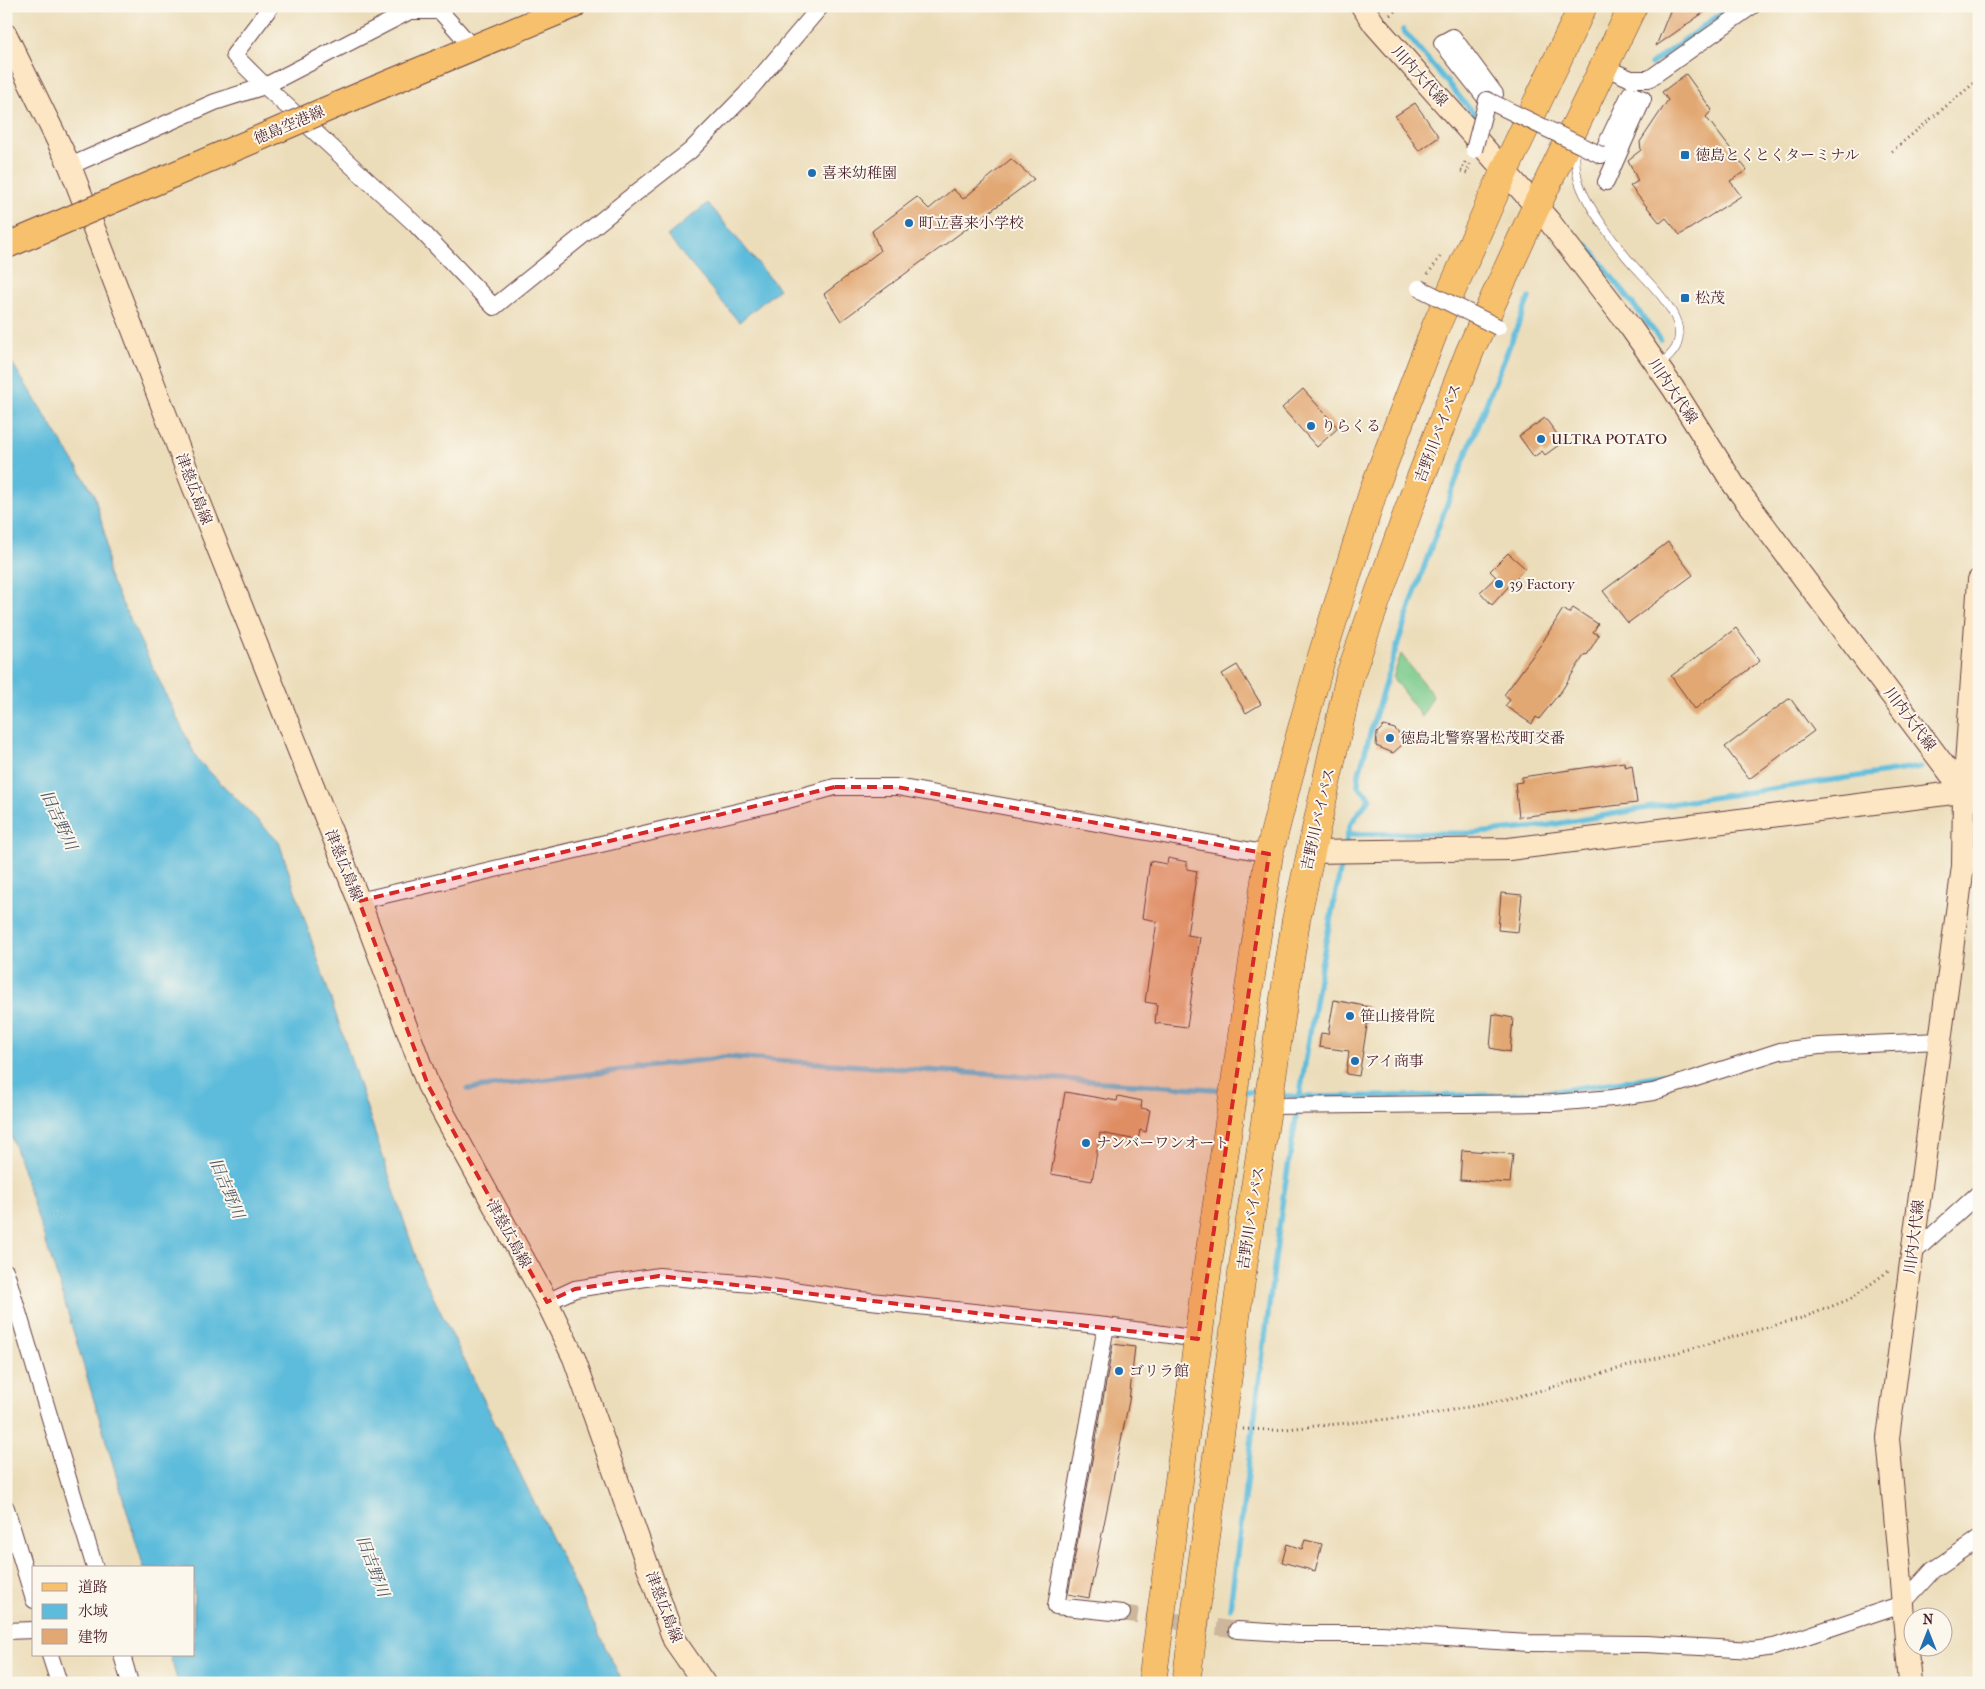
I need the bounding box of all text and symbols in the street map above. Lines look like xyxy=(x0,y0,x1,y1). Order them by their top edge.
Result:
street label: 川内大代線 xyxy=(1388,42,1452,110)
street label: 徳島空港線 xyxy=(251,102,327,148)
place label: 徳島とくとくターミナル xyxy=(1695,146,1859,164)
marker: 徳島とくとくターミナル xyxy=(1679,149,1691,161)
place label: 喜来幼稚園 xyxy=(822,164,897,182)
marker: 喜来幼稚園 xyxy=(806,167,818,179)
place label: 町立喜来小学校 xyxy=(919,214,1024,232)
marker: 町立喜来小学校 xyxy=(903,217,915,229)
place label: 松茂 xyxy=(1695,289,1725,307)
marker: 松茂 xyxy=(1679,292,1691,304)
street label: 川内大代線 xyxy=(1645,355,1701,427)
street label: 吉野川バイパス xyxy=(1411,381,1465,485)
place label: りらくる xyxy=(1321,417,1381,435)
marker: りらくる xyxy=(1305,420,1317,432)
place label: ULTRA POTATO xyxy=(1551,430,1667,448)
marker: ULTRA POTATO xyxy=(1535,433,1547,445)
street label: 津慈広島線 xyxy=(172,451,216,527)
place label: 39 Factory xyxy=(1509,575,1576,593)
marker: 39 Factory xyxy=(1493,578,1505,590)
street label: 川内大代線 xyxy=(1880,684,1940,754)
place label: 徳島北警察署松茂町交番 xyxy=(1400,729,1565,747)
marker: 徳島北警察署松茂町交番 xyxy=(1384,732,1396,744)
street label: 吉野川バイパス xyxy=(1297,766,1339,872)
water label: 旧吉野川 xyxy=(37,787,82,855)
street label: 津慈広島線 xyxy=(322,827,366,903)
place label: 笹山接骨院 xyxy=(1360,1007,1435,1025)
marker: 笹山接骨院 xyxy=(1344,1010,1356,1022)
place label: アイ商事 xyxy=(1365,1052,1424,1070)
marker: アイ商事 xyxy=(1349,1055,1361,1067)
place label: ナンバーワンオート xyxy=(1096,1134,1229,1152)
marker: ナンバーワンオート xyxy=(1080,1137,1092,1149)
water label: 旧吉野川 xyxy=(206,1155,249,1223)
street label: 吉野川バイパス xyxy=(1234,1165,1268,1271)
street label: 津慈広島線 xyxy=(483,1197,535,1271)
street label: 川内大代線 xyxy=(1900,1199,1928,1275)
place label: ゴリラ館 xyxy=(1129,1362,1189,1380)
marker: ゴリラ館 xyxy=(1113,1365,1125,1377)
water label: 旧吉野川 xyxy=(353,1533,394,1601)
legend xyxy=(32,1566,195,1656)
street label: 津慈広島線 xyxy=(642,1569,686,1645)
text: 道路 xyxy=(78,1578,108,1596)
text: 水域 xyxy=(78,1602,108,1620)
north arrow xyxy=(1902,1606,1952,1656)
text: N xyxy=(1923,1611,1934,1628)
text: 建物 xyxy=(78,1628,108,1646)

